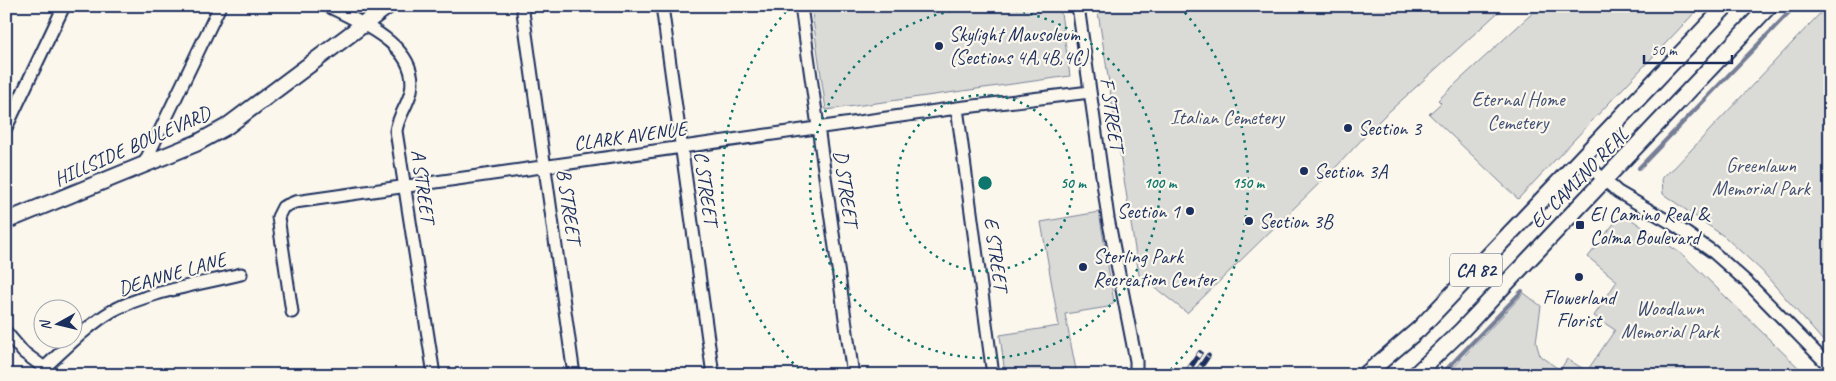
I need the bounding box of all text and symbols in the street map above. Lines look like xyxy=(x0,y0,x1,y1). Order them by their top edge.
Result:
place label: Skylight Mausoleum (Sections 4A,4B,4C) xyxy=(949,22,1089,70)
scale bar xyxy=(1644,32,1731,64)
marker: Skylight Mausoleum (Sections 4A,4B,4C) xyxy=(933,40,945,52)
text: 50 m xyxy=(1651,41,1678,60)
street label: F STREET xyxy=(1095,76,1130,157)
park label: Eternal Home Cemetery xyxy=(1471,87,1566,135)
street label: HILLSIDE BOULEVARD xyxy=(50,100,215,192)
park label: Italian Cemetery xyxy=(1170,105,1286,130)
street label: CLARK AVENUE xyxy=(572,115,691,156)
place label: Section 3 xyxy=(1358,116,1423,141)
marker: Section 3 xyxy=(1342,122,1354,134)
street label: EL CAMINO REAL xyxy=(1525,122,1634,234)
street label: A STREET xyxy=(406,148,441,228)
street label: D STREET xyxy=(828,149,864,232)
street label: C STREET xyxy=(688,150,724,231)
park label: Greenlawn Memorial Park xyxy=(1712,153,1812,201)
place label: Section 3A xyxy=(1314,159,1388,184)
marker: Section 3A xyxy=(1298,165,1310,177)
street label: B STREET xyxy=(551,167,587,249)
centre of rings xyxy=(976,174,994,192)
text: 50 m xyxy=(1060,174,1087,193)
text: 100 m xyxy=(1144,174,1178,193)
text: 150 m xyxy=(1232,174,1266,193)
place label: Section 1 xyxy=(1117,199,1181,224)
place label: El Camino Real & Colma Boulevard xyxy=(1590,202,1711,250)
marker: Section 1 xyxy=(1184,205,1196,217)
place label: Section 3B xyxy=(1259,209,1334,234)
marker: Section 3B xyxy=(1243,215,1255,227)
street label: E STREET xyxy=(978,216,1014,296)
marker: El Camino Real & Colma Boulevard xyxy=(1574,219,1586,231)
place label: Sterling Park Recreation Center xyxy=(1093,244,1217,292)
street label: DEANNE LANE xyxy=(115,246,232,301)
road number: CA 82 xyxy=(1450,254,1502,286)
marker: Sterling Park Recreation Center xyxy=(1077,261,1089,273)
marker: Flowerland Florist xyxy=(1573,271,1585,283)
place label: Flowerland Florist xyxy=(1543,285,1618,333)
park label: Woodlawn Memorial Park xyxy=(1621,296,1721,344)
north arrow xyxy=(32,298,82,348)
text: N xyxy=(36,318,55,331)

